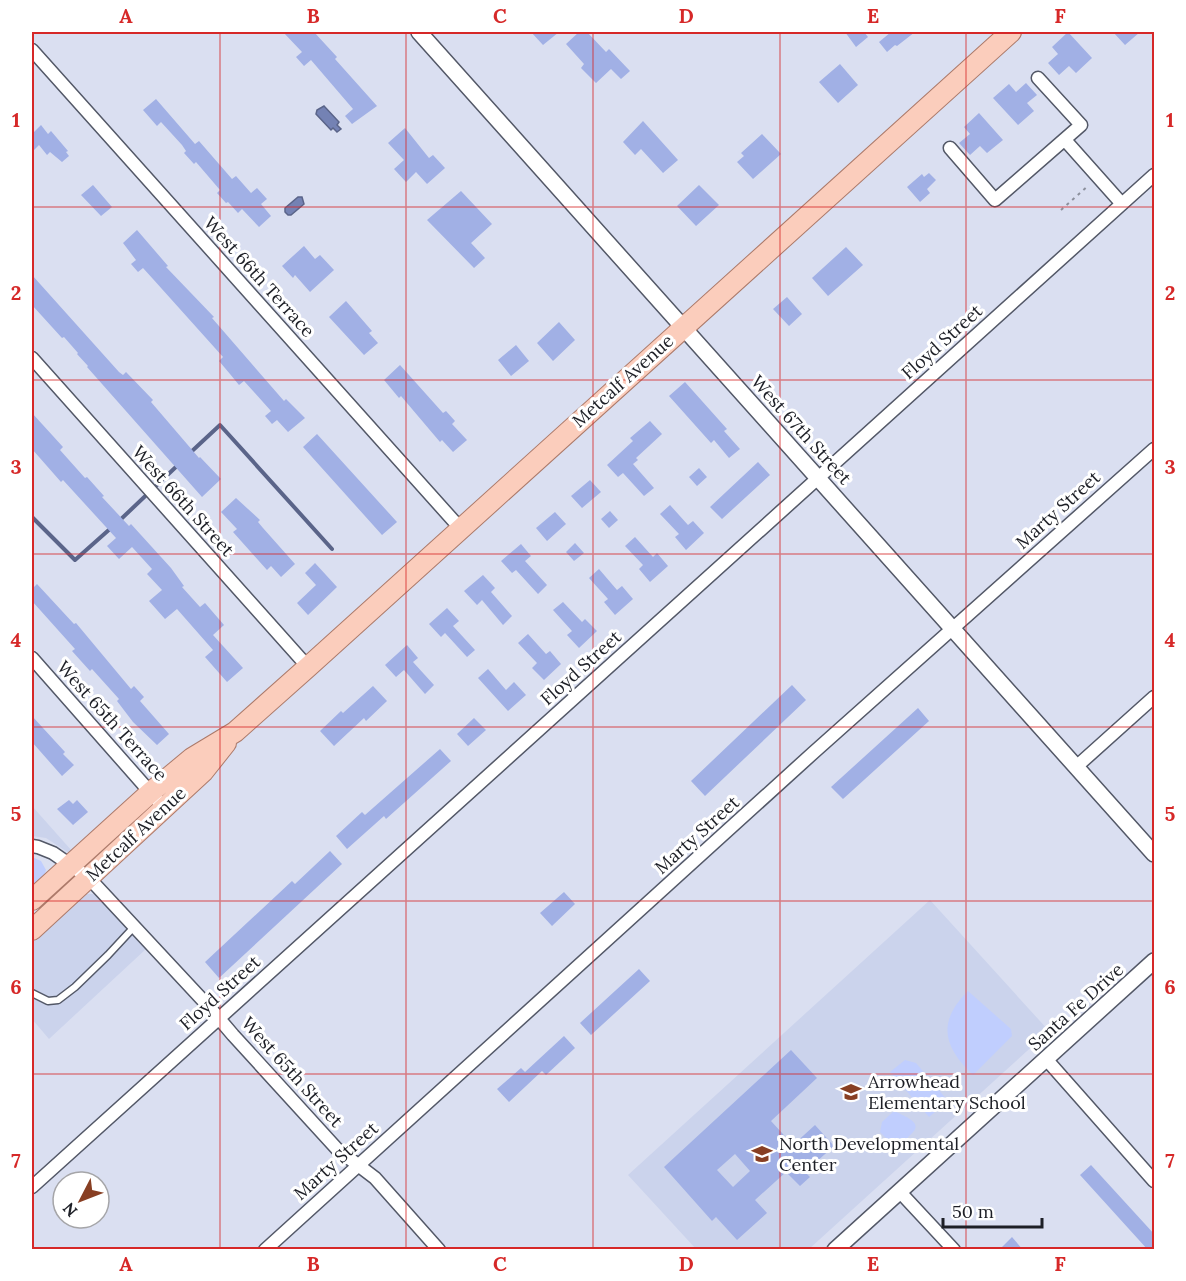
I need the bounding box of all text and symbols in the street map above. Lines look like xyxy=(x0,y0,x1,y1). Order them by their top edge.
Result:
text: A xyxy=(119,3,133,28)
text: B xyxy=(306,3,320,28)
text: C xyxy=(493,3,507,28)
text: D xyxy=(678,3,694,28)
text: E xyxy=(867,3,879,28)
text: F xyxy=(1054,3,1066,28)
text: 1 xyxy=(12,107,20,132)
text: 1 xyxy=(1166,107,1174,132)
street label: West 66th Terrace xyxy=(199,211,320,342)
text: 2 xyxy=(11,280,21,305)
text: 2 xyxy=(1165,280,1175,305)
street label: Floyd Street xyxy=(896,299,987,384)
street label: Metcalf Avenue xyxy=(567,329,678,432)
street label: West 67th Street xyxy=(746,370,856,489)
street label: West 66th Street xyxy=(128,440,239,561)
text: 3 xyxy=(10,454,22,479)
text: 3 xyxy=(1164,454,1176,479)
street label: Marty Street xyxy=(1011,466,1105,554)
street label: Floyd Street xyxy=(535,625,626,710)
text: 4 xyxy=(11,627,22,652)
text: 4 xyxy=(1165,627,1176,652)
street label: West 65th Terrace xyxy=(52,656,173,786)
street label: Metcalf Avenue xyxy=(81,781,191,886)
street label: Marty Street xyxy=(650,791,744,879)
text: 5 xyxy=(11,801,22,826)
text: 5 xyxy=(1165,801,1176,826)
street label: Floyd Street xyxy=(174,950,265,1035)
street label: Santa Fe Drive xyxy=(1023,958,1128,1055)
text: 6 xyxy=(10,974,22,999)
text: 6 xyxy=(1164,974,1176,999)
street label: West 65th Street xyxy=(237,1012,348,1132)
place label: Arrowhead Elementary School xyxy=(867,1070,1026,1114)
school or university icon: Arrowhead Elementary School xyxy=(839,1080,863,1104)
street label: Marty Street xyxy=(289,1117,383,1205)
place label: North Developmental Center xyxy=(779,1132,959,1176)
school or university icon: North Developmental Center xyxy=(750,1142,774,1166)
text: 7 xyxy=(11,1148,21,1173)
text: 7 xyxy=(1165,1148,1175,1173)
north arrow xyxy=(51,1170,111,1230)
scale bar xyxy=(943,1191,1042,1229)
text: N xyxy=(58,1199,81,1221)
text: 50 m xyxy=(952,1200,994,1223)
text: A xyxy=(119,1251,133,1276)
text: B xyxy=(306,1251,320,1276)
text: C xyxy=(493,1251,507,1276)
text: D xyxy=(678,1251,694,1276)
text: E xyxy=(867,1251,879,1276)
text: F xyxy=(1054,1251,1066,1276)

